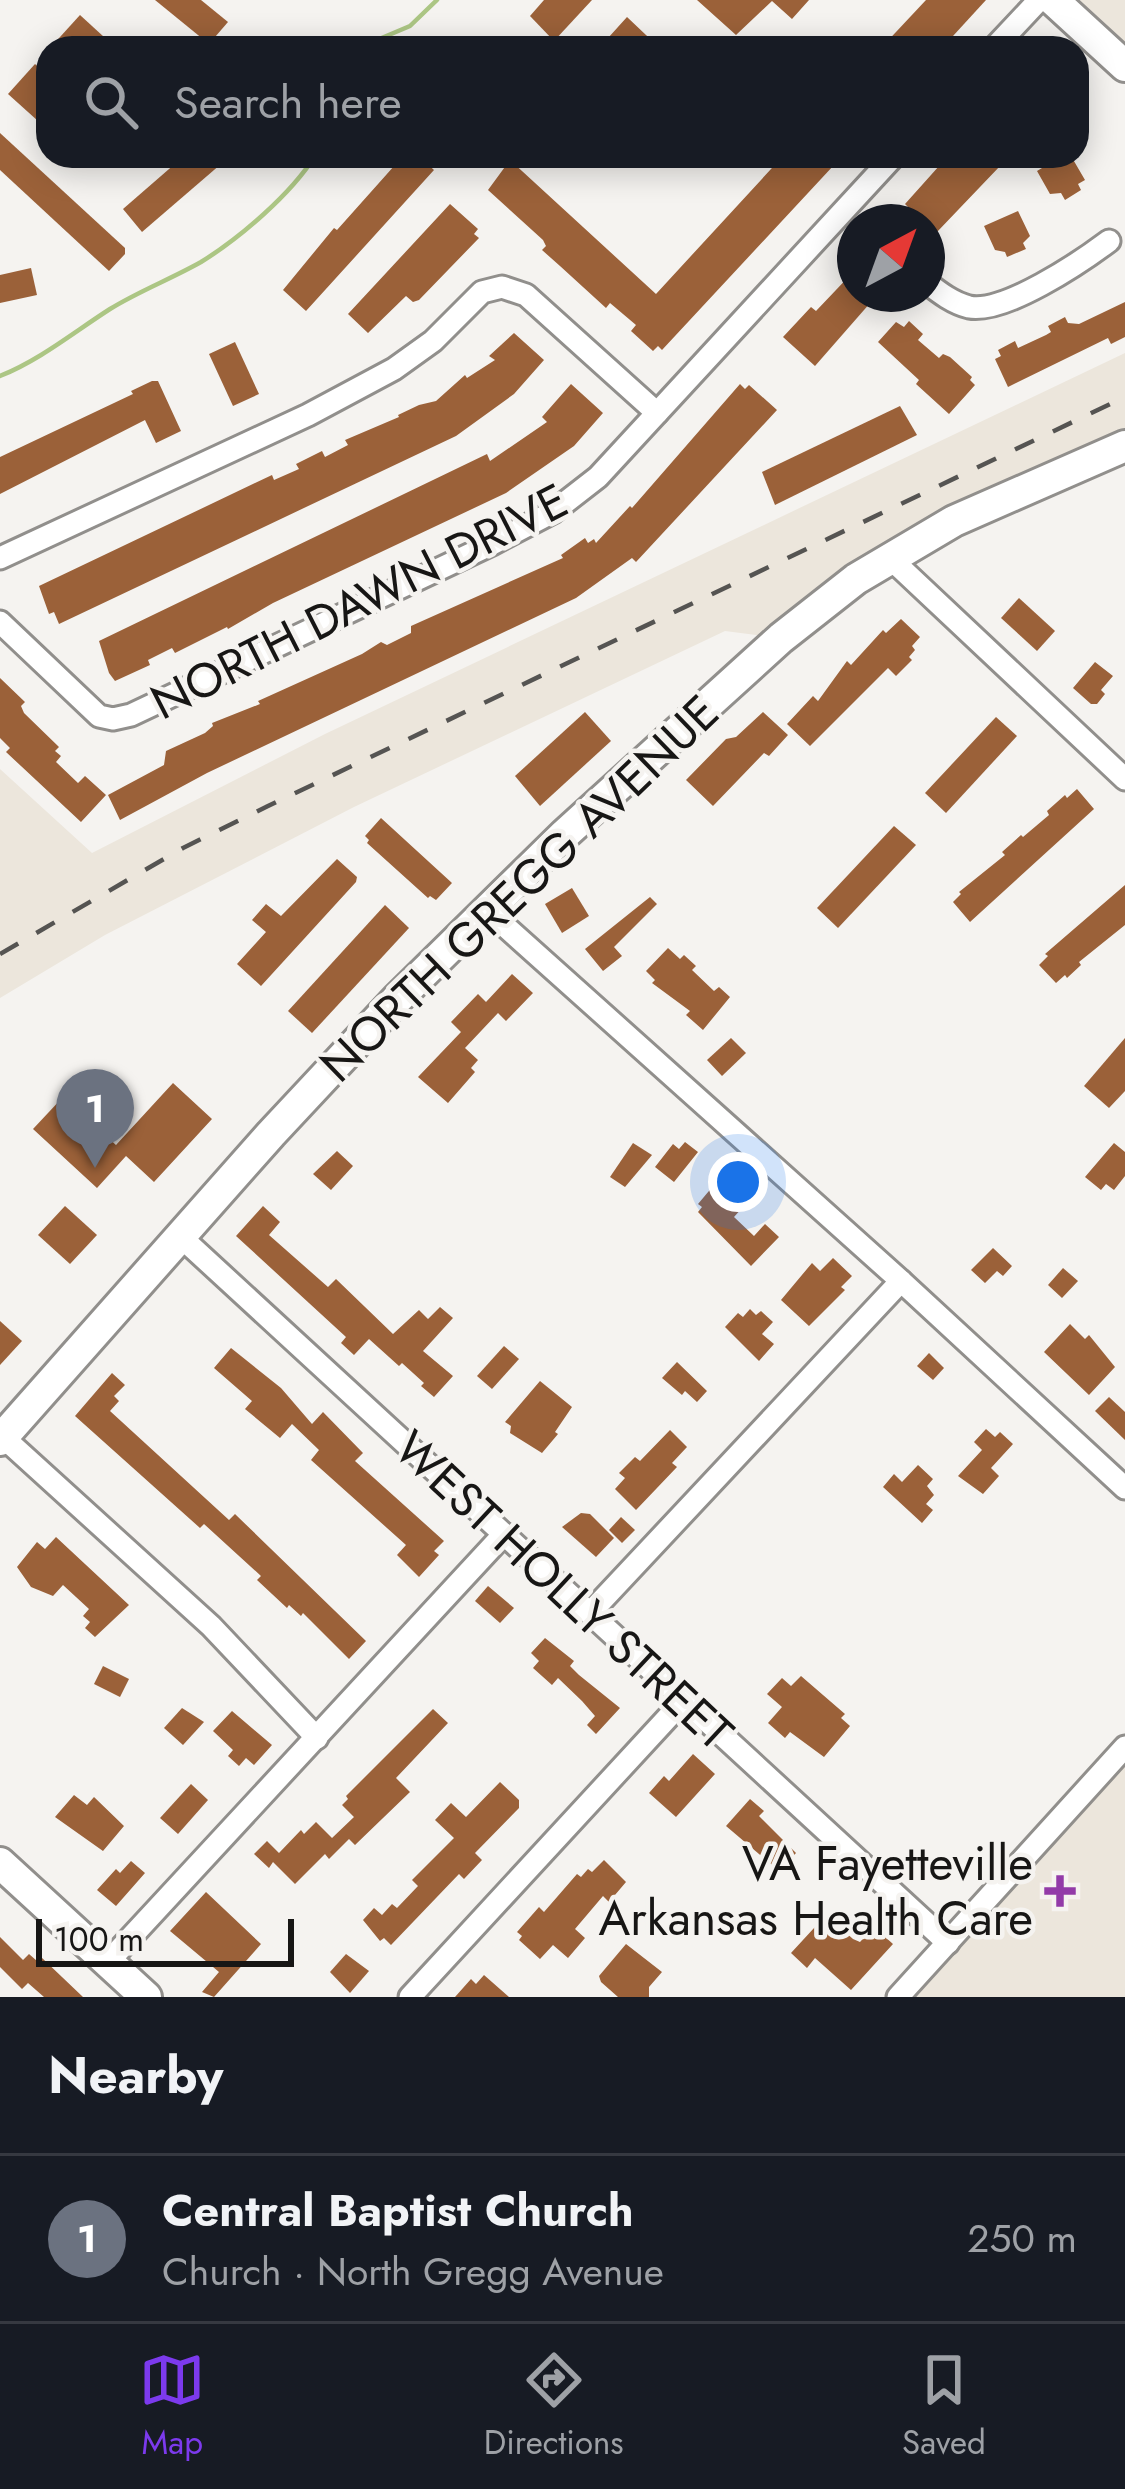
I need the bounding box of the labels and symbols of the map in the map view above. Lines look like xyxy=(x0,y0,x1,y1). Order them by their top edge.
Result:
north arrow xyxy=(837,204,945,312)
street label: NORTH DAWN DRIVE xyxy=(139,466,580,737)
street label: NORTH GREGG AVENUE xyxy=(304,679,734,1098)
pin: 1 xyxy=(56,1069,134,1168)
your location xyxy=(708,1152,768,1212)
street label: WEST HOLLY STREET xyxy=(379,1415,748,1766)
place label: VA Fayetteville Arkansas Health Care xyxy=(599,1829,1033,1953)
marker: VA Fayetteville Arkansas Health Care xyxy=(1044,1875,1076,1907)
scale bar xyxy=(36,1913,294,1966)

